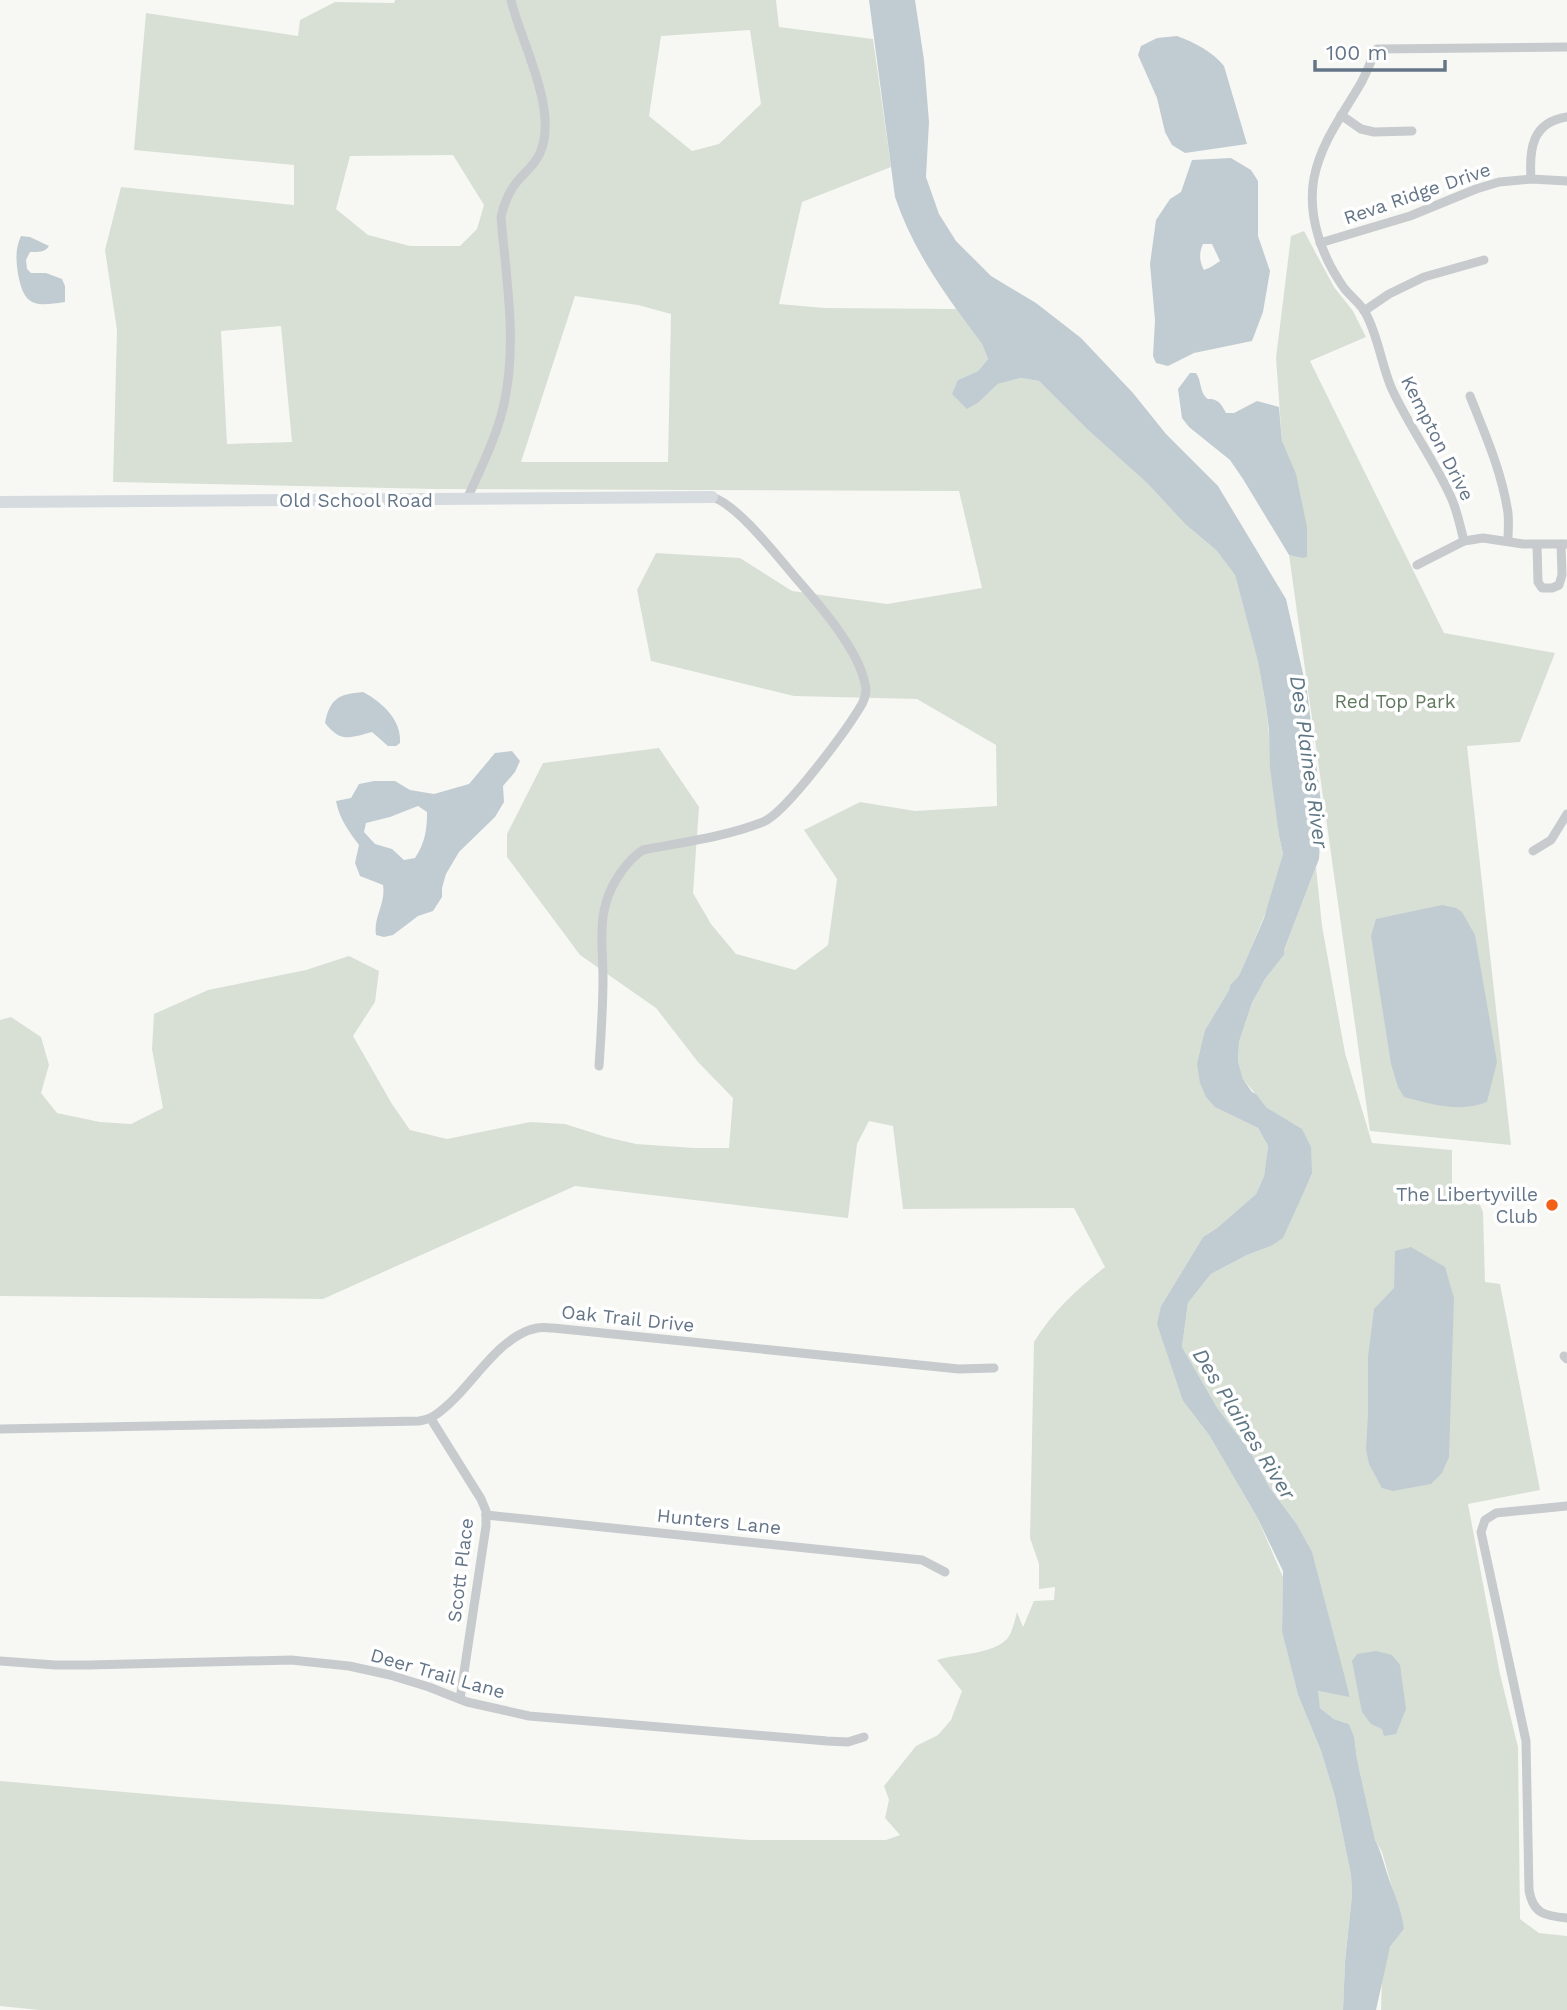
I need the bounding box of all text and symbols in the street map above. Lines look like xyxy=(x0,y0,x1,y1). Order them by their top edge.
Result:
scale bar xyxy=(1315,28,1444,72)
text: 100 m xyxy=(1326,40,1388,65)
street label: Reva Ridge Drive xyxy=(1341,158,1494,229)
street label: Kempton Drive xyxy=(1396,372,1479,505)
street label: Old School Road xyxy=(279,489,433,512)
water label: Des Plaines River xyxy=(1285,674,1334,851)
park label: Red Top Park xyxy=(1334,690,1456,713)
place label: The Libertyville Club xyxy=(1396,1183,1538,1228)
marker: The Libertyville Club xyxy=(1544,1197,1560,1213)
street label: Oak Trail Drive xyxy=(560,1300,696,1337)
water label: Des Plaines River xyxy=(1188,1343,1302,1505)
street label: Hunters Lane xyxy=(656,1504,782,1539)
street label: Scott Place xyxy=(443,1517,478,1624)
street label: Deer Trail Lane xyxy=(368,1643,508,1704)

